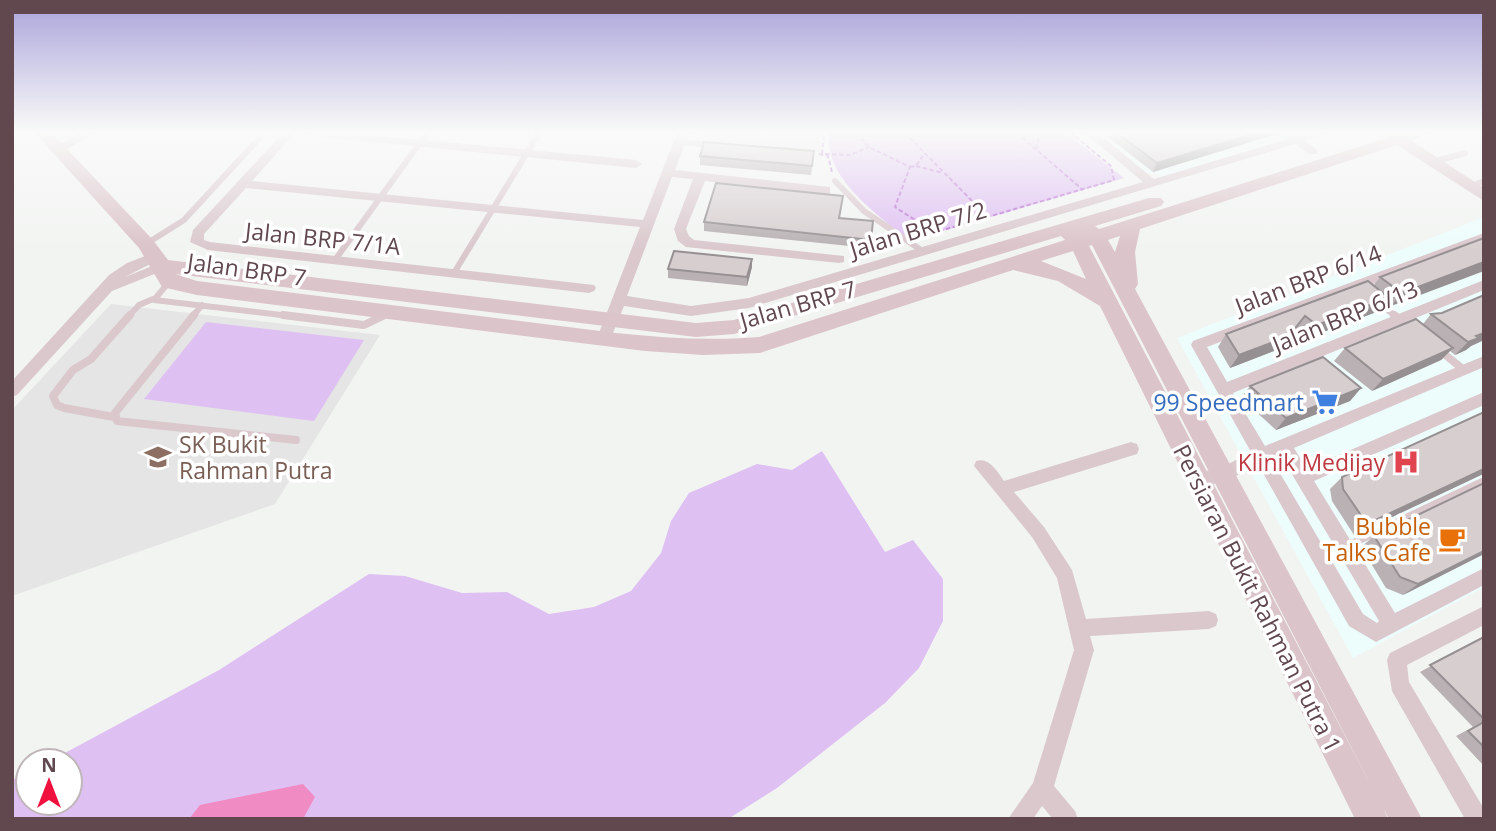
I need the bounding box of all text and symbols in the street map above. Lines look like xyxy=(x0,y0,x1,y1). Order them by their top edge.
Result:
street label: Jalan BRP 7/2 xyxy=(844,193,990,266)
street label: Jalan BRP 7/1A xyxy=(242,214,403,262)
street label: Jalan BRP 6/14 xyxy=(1228,236,1386,322)
street label: Jalan BRP 7 xyxy=(184,245,308,293)
street label: Jalan BRP 7 xyxy=(734,272,860,336)
street label: Jalan BRP 6/13 xyxy=(1266,272,1423,360)
place label: 99 Speedmart xyxy=(1153,386,1304,418)
supermarket icon: 99 Speedmart xyxy=(1310,387,1340,417)
place label: SK Bukit Rahman Putra xyxy=(179,428,333,486)
street label: Persiaran Bukit Rahman Putra 1 xyxy=(1166,439,1350,757)
school or university icon: SK Bukit Rahman Putra xyxy=(143,442,173,472)
place label: Klinik Medijay xyxy=(1238,446,1385,478)
hospital icon: Klinik Medijay xyxy=(1391,447,1421,477)
place label: Bubble Talks Cafe xyxy=(1323,510,1431,568)
cafe icon: Bubble Talks Cafe xyxy=(1437,524,1467,554)
north arrow xyxy=(14,747,84,817)
text: N xyxy=(41,752,57,778)

